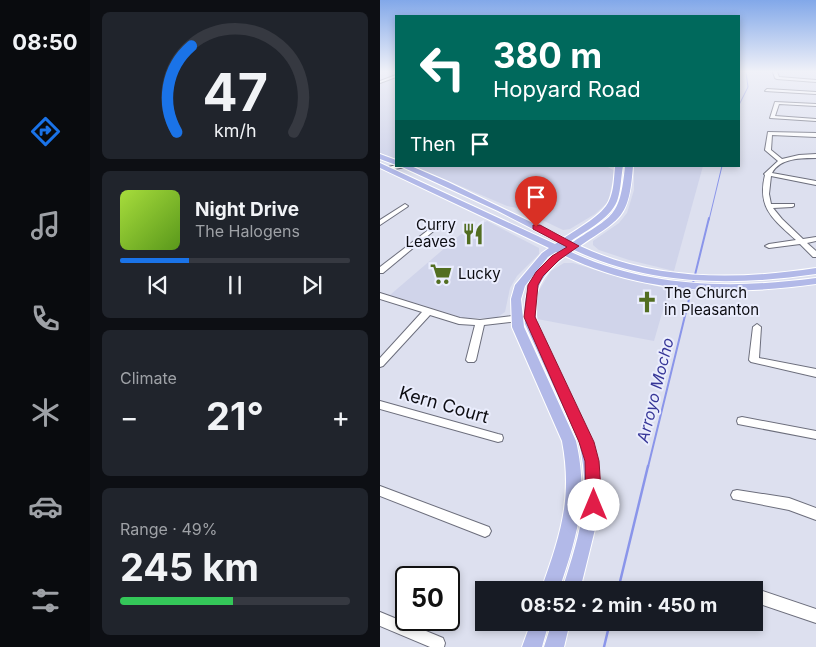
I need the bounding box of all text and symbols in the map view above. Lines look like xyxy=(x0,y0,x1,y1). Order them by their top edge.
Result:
text: 08:50 xyxy=(12,29,78,55)
text: 380 m xyxy=(493,34,602,76)
icon: left xyxy=(410,35,475,100)
text: 47 xyxy=(202,61,268,124)
text: Hopyard Road xyxy=(493,76,641,102)
icon: directions xyxy=(28,114,63,149)
text: km/h xyxy=(214,120,256,141)
icon: arrive xyxy=(466,130,494,158)
text: Then xyxy=(410,133,456,156)
pin xyxy=(515,176,557,227)
icon: arrive xyxy=(522,183,550,211)
text: Night Drive xyxy=(195,198,299,221)
icon: music xyxy=(28,208,63,243)
place label: Curry Leaves xyxy=(406,215,457,251)
text: The Halogens xyxy=(195,221,300,241)
restaurant icon: Curry Leaves xyxy=(460,221,486,247)
supermarket icon: Lucky xyxy=(428,261,454,287)
place label: Lucky xyxy=(458,264,501,283)
icon: previous xyxy=(144,271,172,299)
icon: pause xyxy=(221,271,249,299)
icon: next xyxy=(298,271,326,299)
place label: The Church in Pleasanton xyxy=(664,283,759,319)
church icon: The Church in Pleasanton xyxy=(634,289,660,315)
icon: phone xyxy=(28,301,63,336)
water label: Arroyo Mocho xyxy=(632,335,678,446)
text: Climate xyxy=(120,368,177,388)
street label: Kern Court xyxy=(397,382,491,427)
text: 21° xyxy=(206,393,264,439)
icon: climate xyxy=(28,395,63,430)
text: − xyxy=(120,400,139,434)
text: + xyxy=(331,400,350,434)
position arrow xyxy=(567,478,619,530)
icon: car xyxy=(28,489,63,524)
text: Range · 49% xyxy=(120,519,217,539)
text: 245 km xyxy=(120,544,259,590)
speed limit sign: 50 xyxy=(395,566,460,631)
icon: filters xyxy=(28,583,63,618)
text: 08:52 · 2 min · 450 m xyxy=(521,594,717,617)

